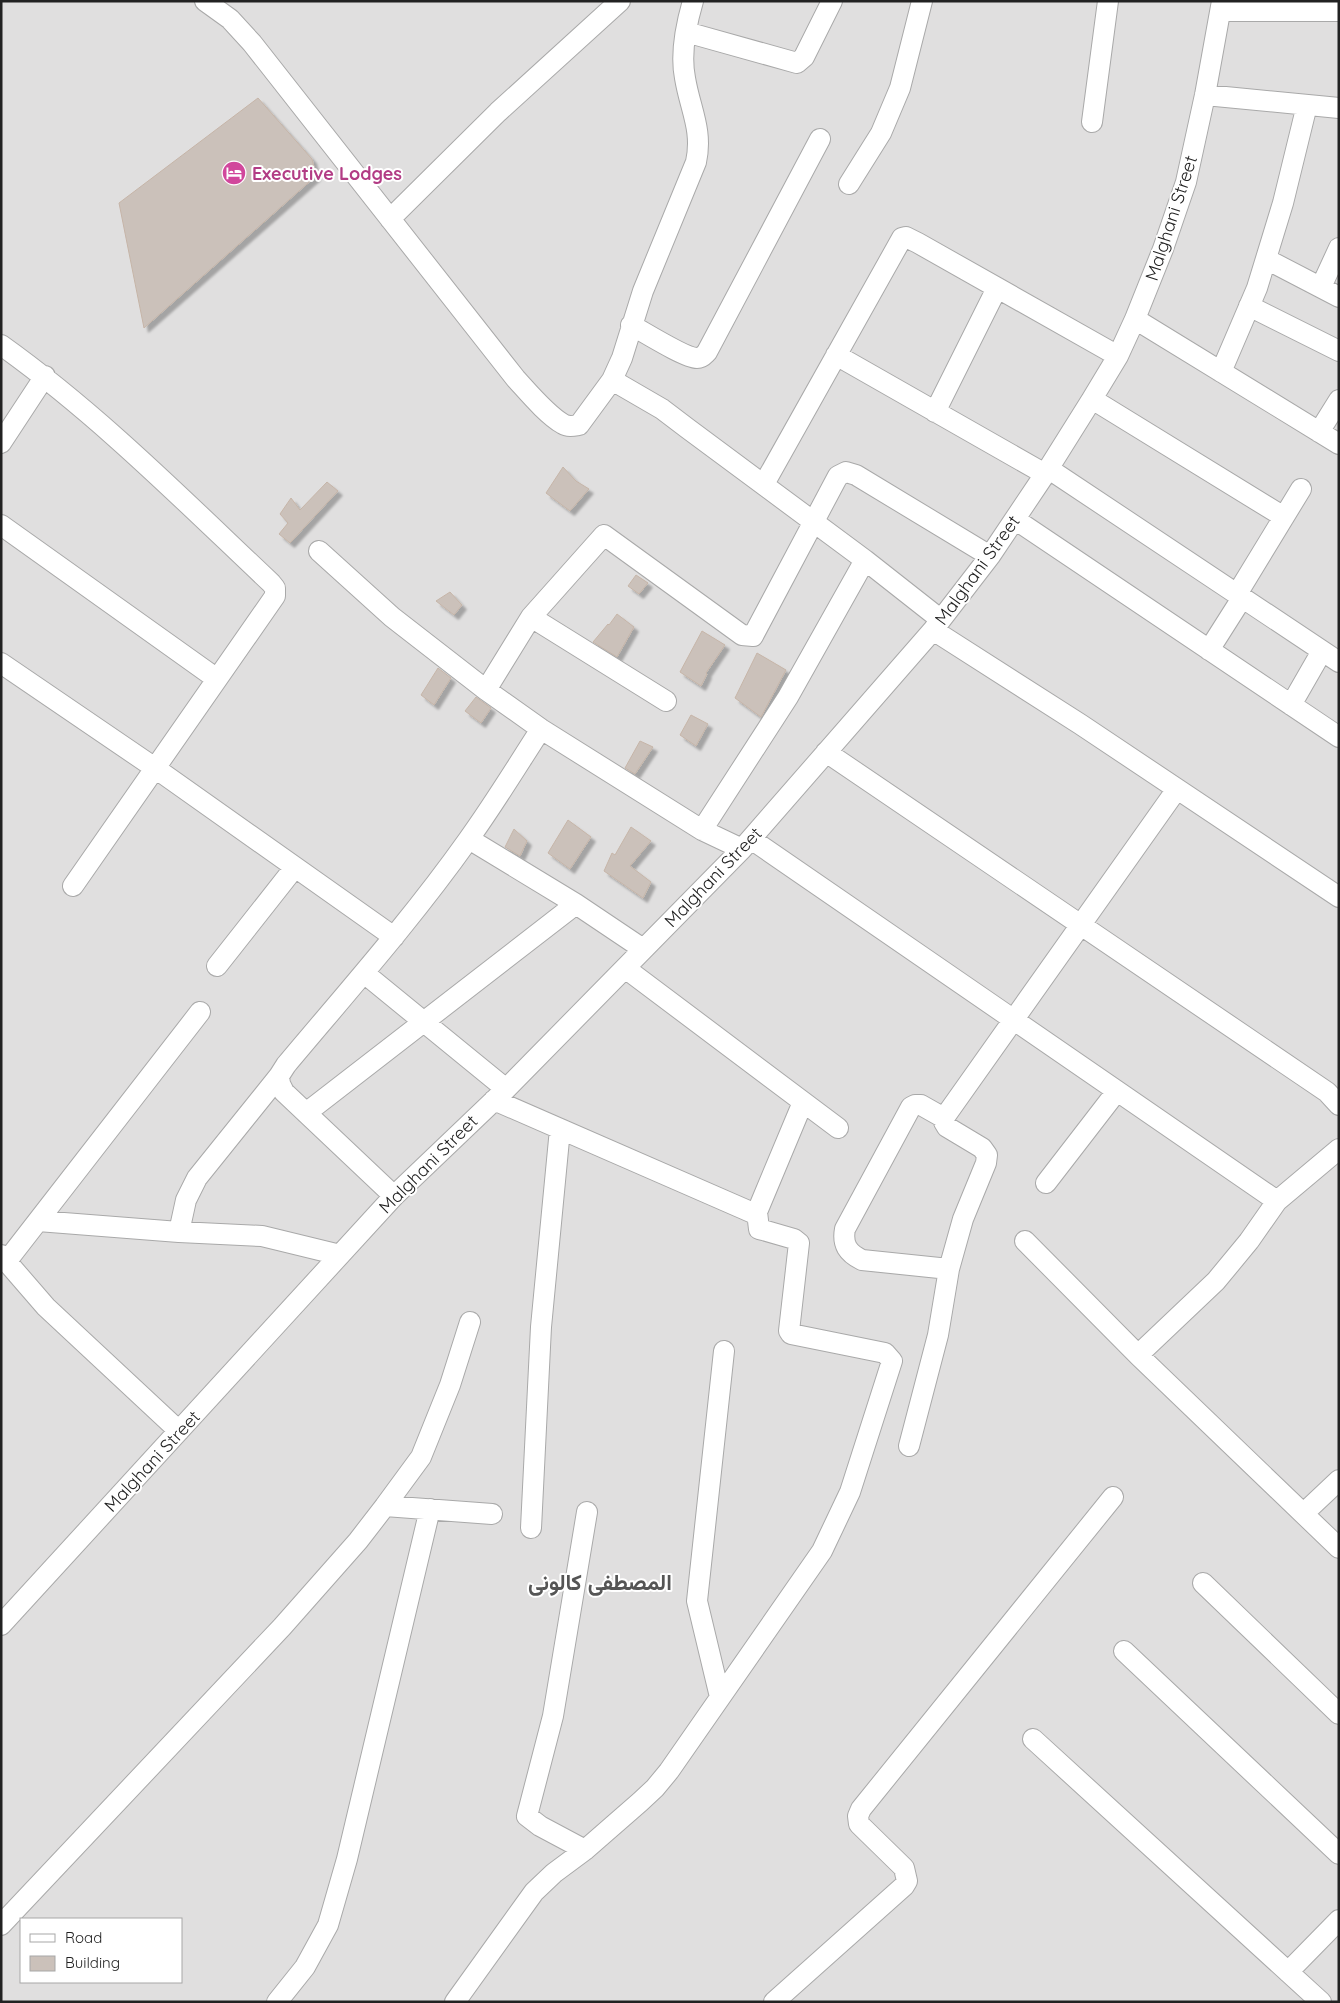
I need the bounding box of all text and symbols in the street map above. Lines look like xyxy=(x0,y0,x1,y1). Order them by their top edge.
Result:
street label: Malghani Street xyxy=(1140,152,1202,284)
hotel icon: Executive Lodges xyxy=(221,160,247,186)
place label: Executive Lodges xyxy=(252,162,402,185)
street label: Malghani Street xyxy=(929,510,1025,630)
street label: Malghani Street xyxy=(659,822,767,932)
street label: Malghani Street xyxy=(374,1110,482,1218)
street label: Malghani Street xyxy=(99,1405,205,1517)
district label: المصطفی کالونی xyxy=(528,1568,672,1596)
legend xyxy=(20,1918,182,1983)
text: Road xyxy=(65,1928,102,1947)
text: Building xyxy=(65,1953,120,1972)

